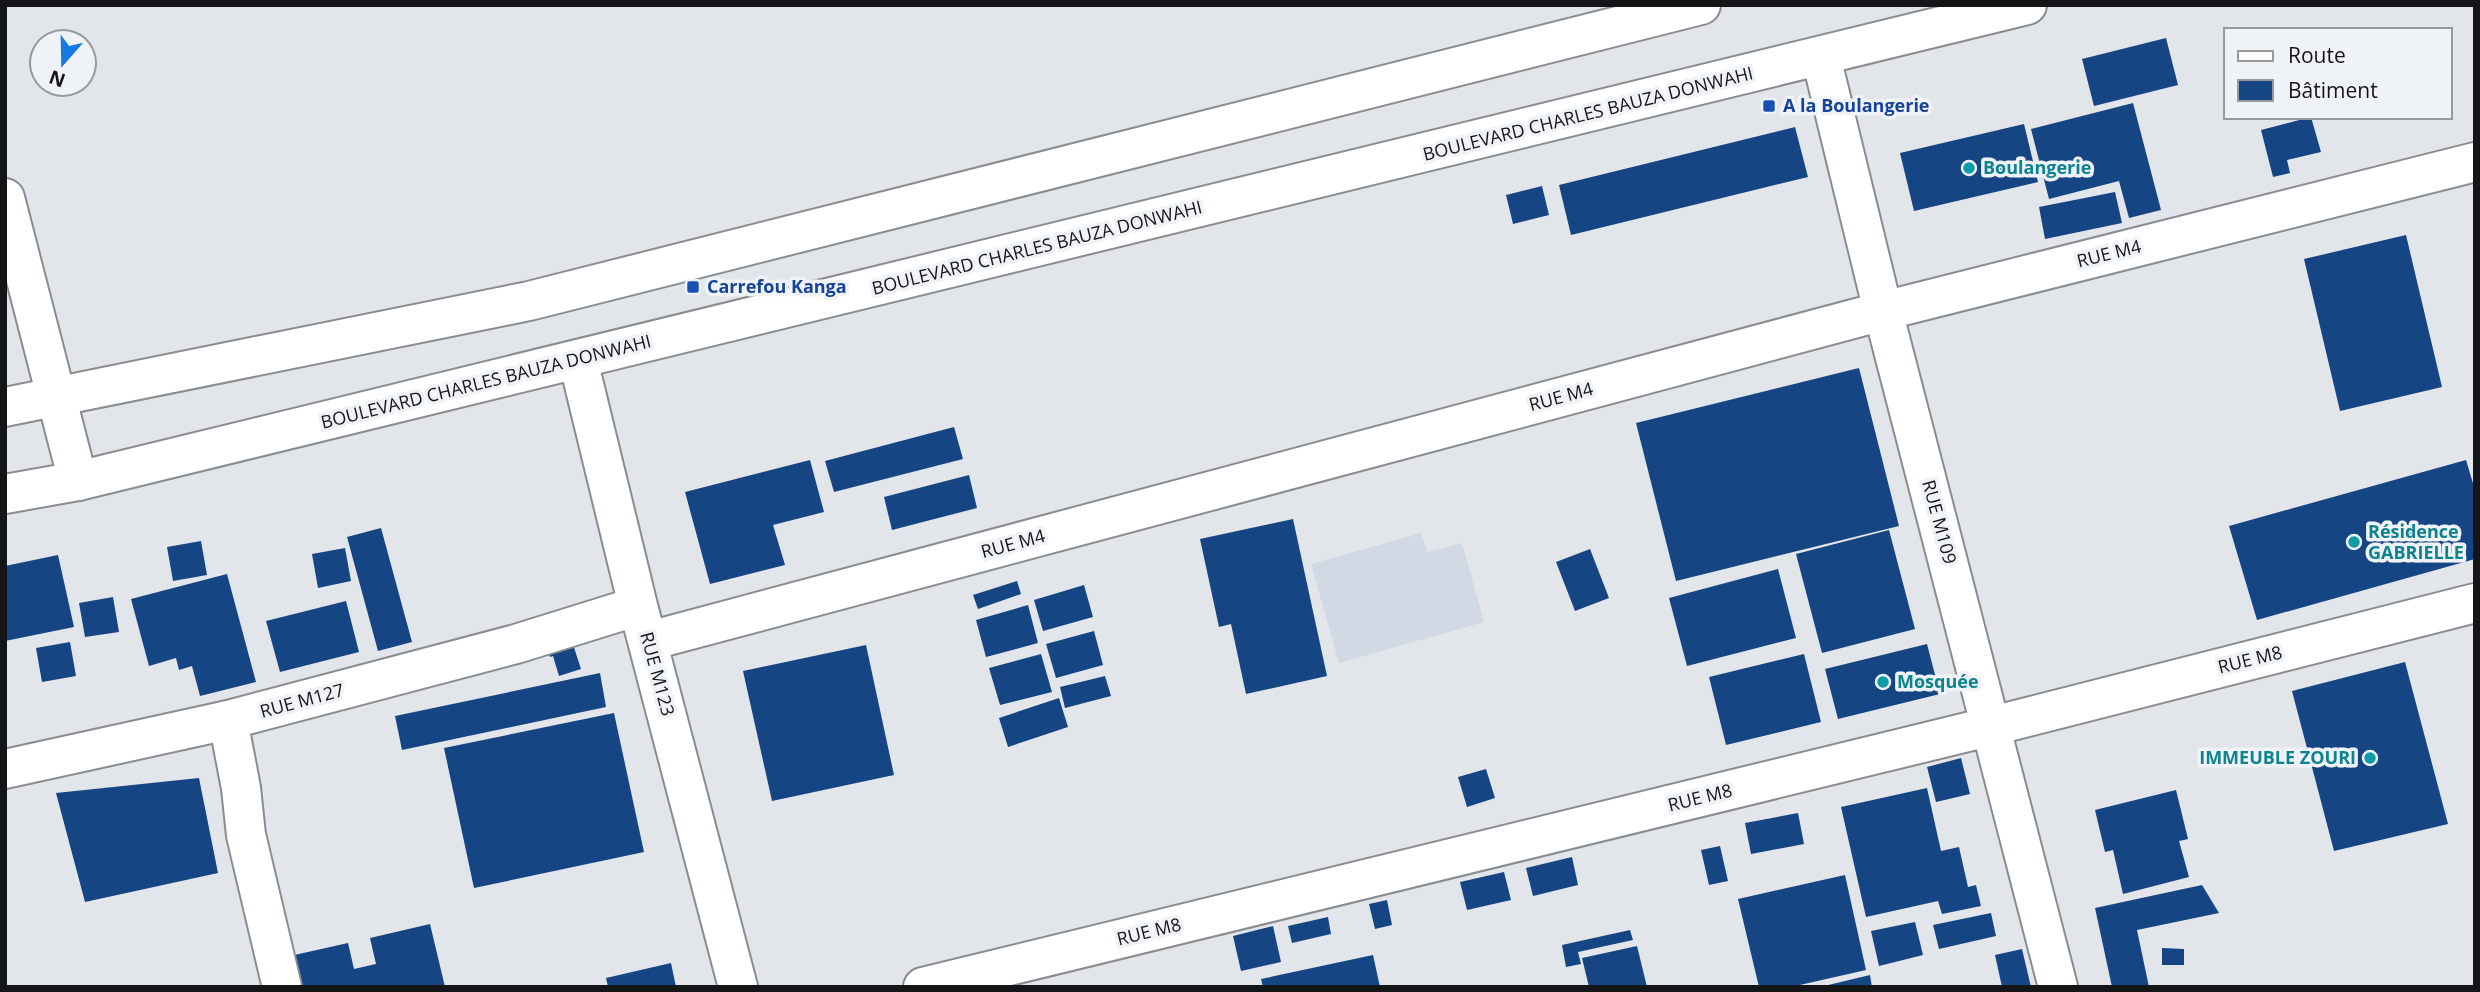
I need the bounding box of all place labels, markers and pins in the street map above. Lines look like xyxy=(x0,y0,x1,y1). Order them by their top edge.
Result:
place label: A la Boulangerie xyxy=(1783,93,1930,117)
marker: A la Boulangerie xyxy=(1761,98,1777,114)
place label: Boulangerie xyxy=(1983,155,2091,179)
marker: Boulangerie xyxy=(1961,160,1977,176)
place label: Carrefou Kanga xyxy=(707,274,847,298)
marker: Carrefou Kanga xyxy=(685,279,701,295)
place label: Résidence GABRIELLE xyxy=(2368,519,2464,564)
marker: Résidence GABRIELLE xyxy=(2346,534,2362,550)
place label: Mosquée xyxy=(1897,669,1979,693)
marker: Mosquée xyxy=(1875,674,1891,690)
place label: IMMEUBLE ZOURI xyxy=(2199,745,2356,769)
marker: IMMEUBLE ZOURI xyxy=(2362,750,2378,766)

